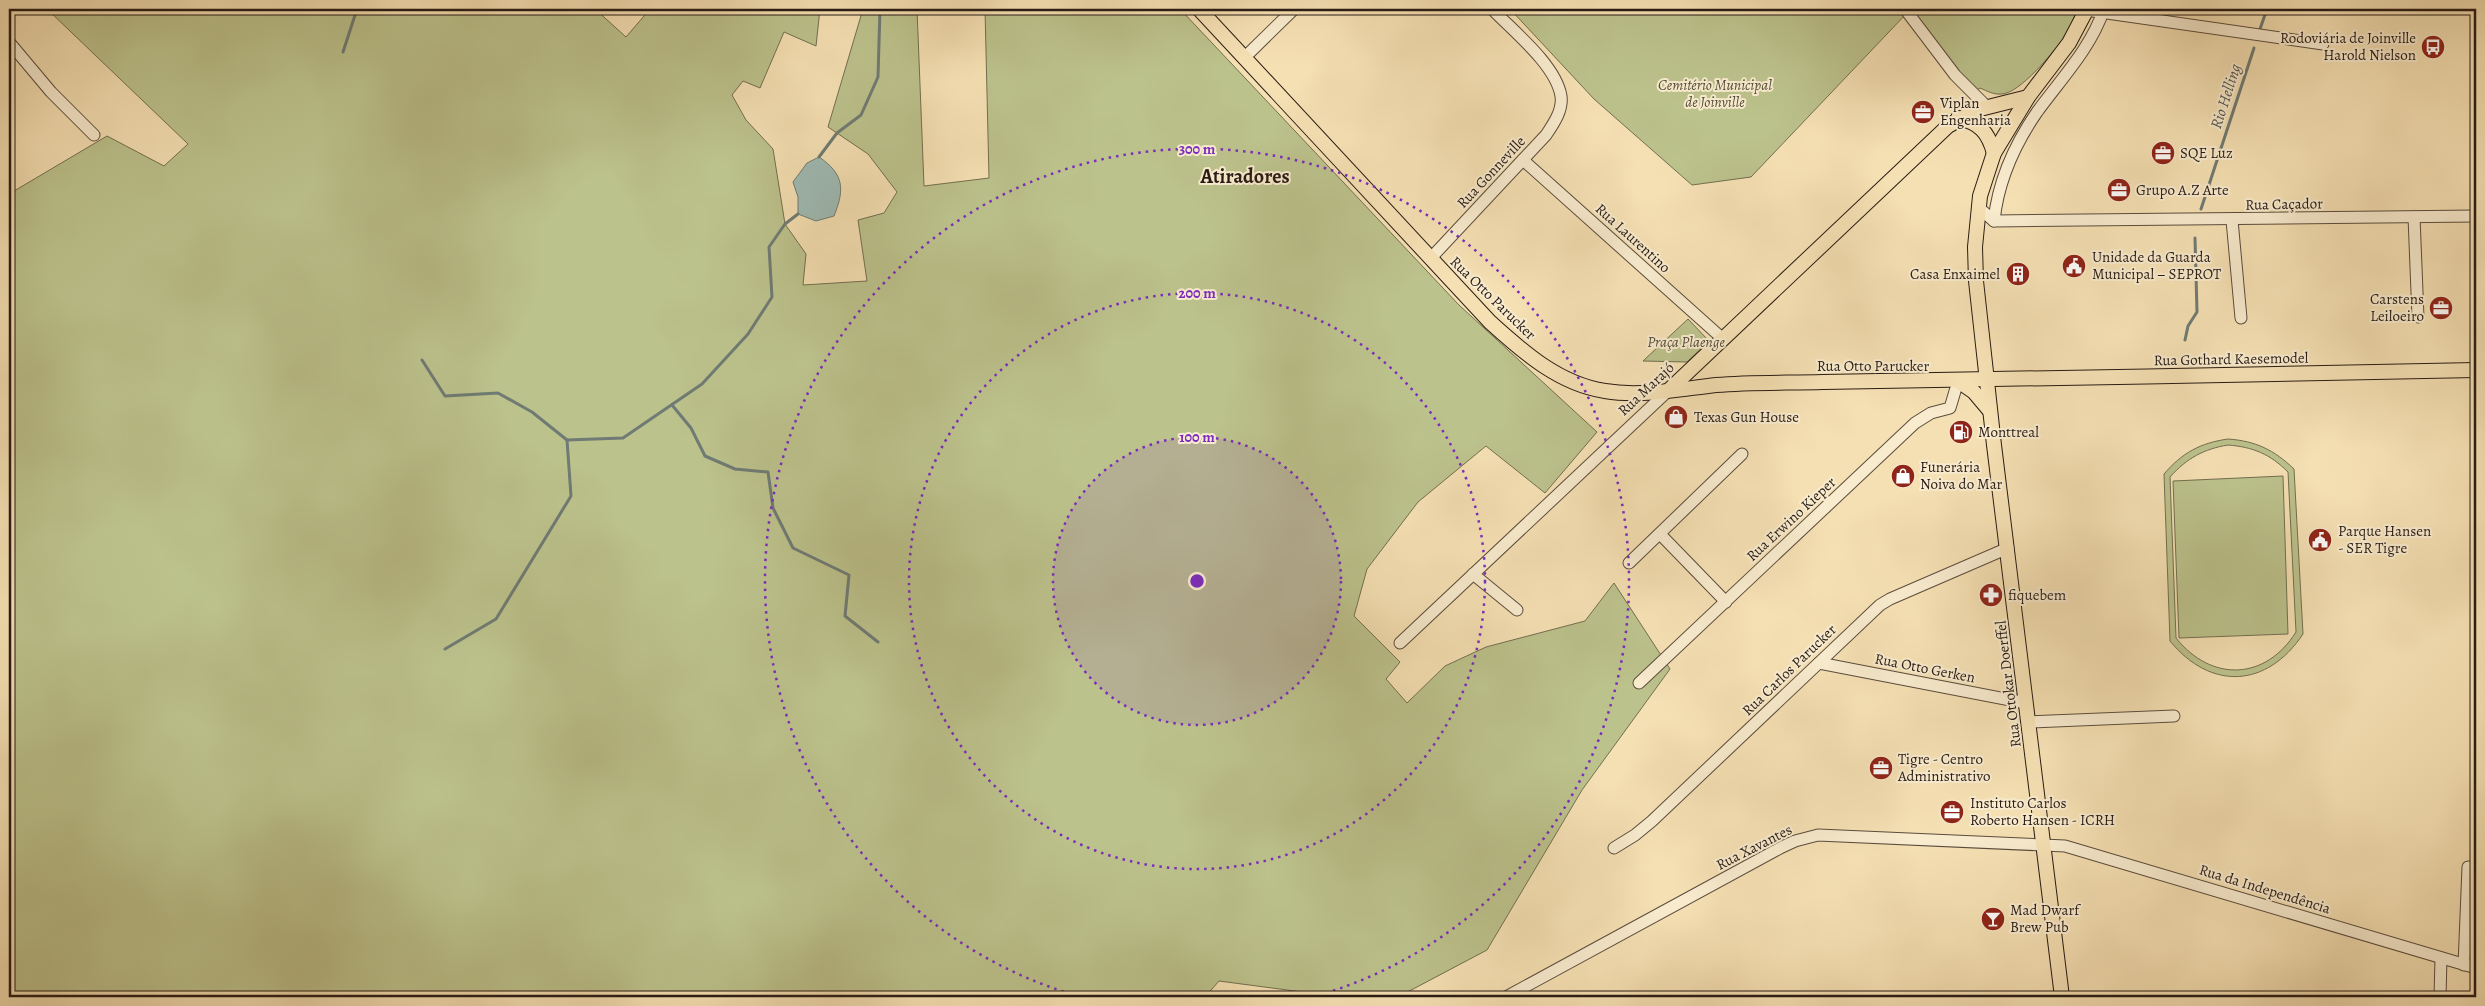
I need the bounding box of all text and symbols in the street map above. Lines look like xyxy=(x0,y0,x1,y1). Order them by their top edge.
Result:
place label: Rodoviária de Joinville Harold Nielson xyxy=(2280,28,2416,65)
bus stop icon: Rodoviária de Joinville Harold Nielson xyxy=(2420,34,2446,60)
water label: Rio Helling xyxy=(2205,61,2247,132)
park label: Cemitério Municipal de Joinville xyxy=(1658,75,1772,112)
place label: Viplan Engenharia xyxy=(1939,93,2011,130)
office icon: Viplan Engenharia xyxy=(1910,99,1936,125)
street label: Rua Gonneville xyxy=(1452,131,1530,212)
text: 300 m xyxy=(1179,139,1216,159)
office icon: SQE Luz xyxy=(2150,140,2176,166)
place label: SQE Luz xyxy=(2180,143,2233,163)
district label: Atiradores xyxy=(1199,163,1290,190)
office icon: Grupo A.Z Arte xyxy=(2106,177,2132,203)
place label: Grupo A.Z Arte xyxy=(2136,180,2229,200)
street label: Rua Caçador xyxy=(2245,193,2323,215)
street label: Rua Laurentino xyxy=(1591,199,1675,277)
place label: Unidade da Guarda Municipal – SEPROT xyxy=(2092,247,2222,284)
street label: Rua Otto Parucker xyxy=(1446,252,1541,344)
public building icon: Unidade da Guarda Municipal – SEPROT xyxy=(2061,253,2087,279)
building icon: Casa Enxaimel xyxy=(2005,261,2031,287)
place label: Casa Enxaimel xyxy=(1910,264,2000,284)
text: 200 m xyxy=(1178,283,1216,303)
place label: Carstens Leiloeiro xyxy=(2370,289,2424,326)
office icon: Carstens Leiloeiro xyxy=(2428,295,2454,321)
park label: Praça Plaenge xyxy=(1647,332,1725,352)
street label: Rua Gothard Kaesemodel xyxy=(2154,348,2309,370)
street label: Rua Otto Parucker xyxy=(1817,356,1929,376)
street label: Rua Marajó xyxy=(1614,358,1678,420)
shop icon: Texas Gun House xyxy=(1663,404,1689,430)
place label: Texas Gun House xyxy=(1694,407,1799,427)
fuel station icon: Monttreal xyxy=(1948,419,1974,445)
place label: Monttreal xyxy=(1978,422,2039,442)
text: 100 m xyxy=(1179,427,1215,447)
place label: Funerária Noiva do Mar xyxy=(1920,457,2003,494)
shop icon: Funerária Noiva do Mar xyxy=(1890,463,1916,489)
street label: Rua Erwino Kieper xyxy=(1742,472,1840,566)
place label: Parque Hansen - SER Tigre xyxy=(2338,521,2431,558)
public building icon: Parque Hansen - SER Tigre xyxy=(2307,527,2333,553)
centre of rings xyxy=(1188,572,1206,590)
pharmacy icon: fiquebem xyxy=(1978,582,2004,608)
place label: fiquebem xyxy=(2008,585,2067,605)
street label: Rua Ottokar Doerffel xyxy=(1990,619,2026,748)
street label: Rua Carlos Parucker xyxy=(1738,620,1841,720)
street label: Rua Otto Gerken xyxy=(1873,648,1977,688)
place label: Tigre - Centro Administrativo xyxy=(1897,749,1990,786)
office icon: Tigre - Centro Administrativo xyxy=(1868,755,1894,781)
place label: Instituto Carlos Roberto Hansen - ICRH xyxy=(1970,793,2115,830)
office icon: Instituto Carlos Roberto Hansen - ICRH xyxy=(1939,799,1965,825)
street label: Rua Xavantes xyxy=(1713,819,1795,875)
street label: Rua da Independência xyxy=(2197,859,2333,919)
place label: Mad Dwarf Brew Pub xyxy=(2010,900,2081,937)
bar icon: Mad Dwarf Brew Pub xyxy=(1980,906,2006,932)

